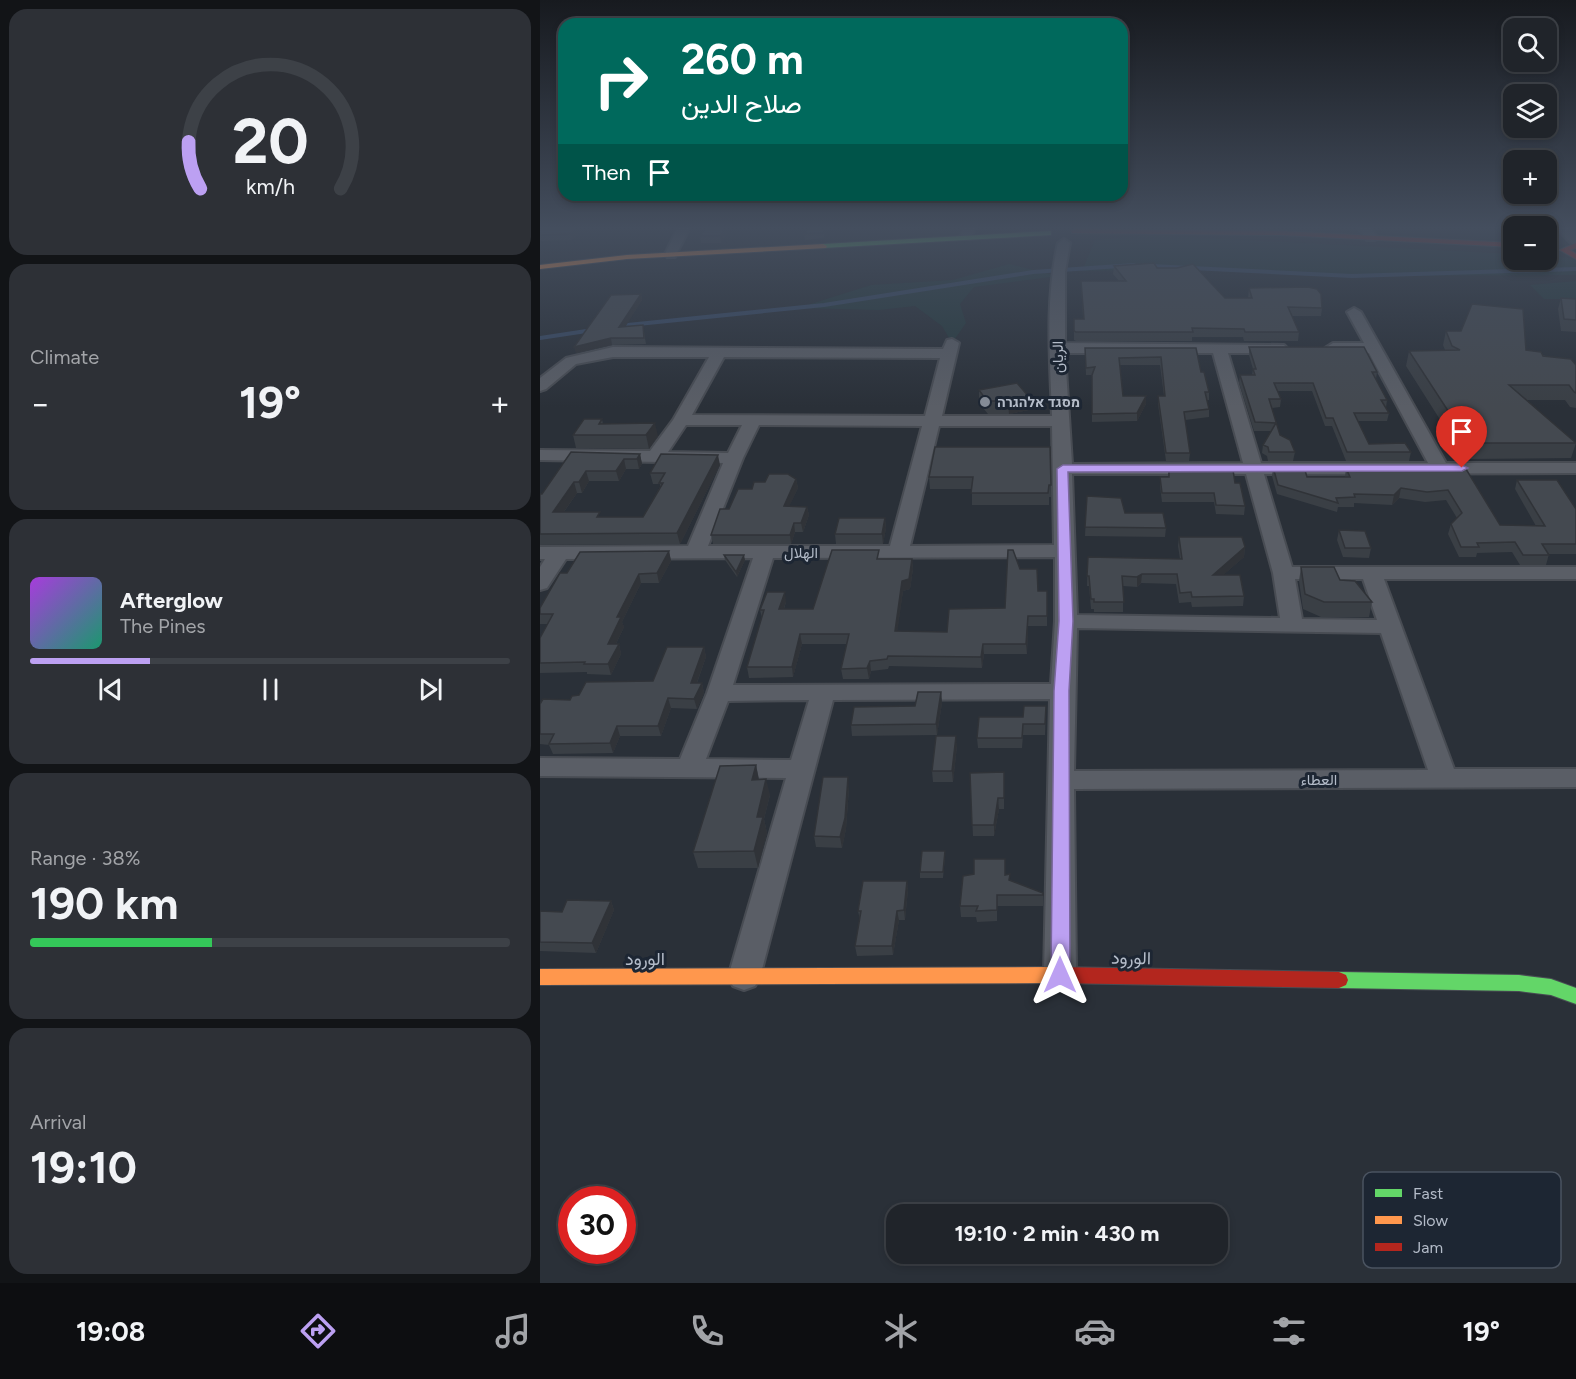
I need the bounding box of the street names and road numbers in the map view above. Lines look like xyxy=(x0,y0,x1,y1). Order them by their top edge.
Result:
street label: الريان xyxy=(1049,341,1067,373)
street label: الهلال xyxy=(784,544,818,562)
street label: العطاء xyxy=(1301,771,1337,789)
street label: الورود xyxy=(1111,947,1151,969)
street label: الورود xyxy=(625,948,665,970)

